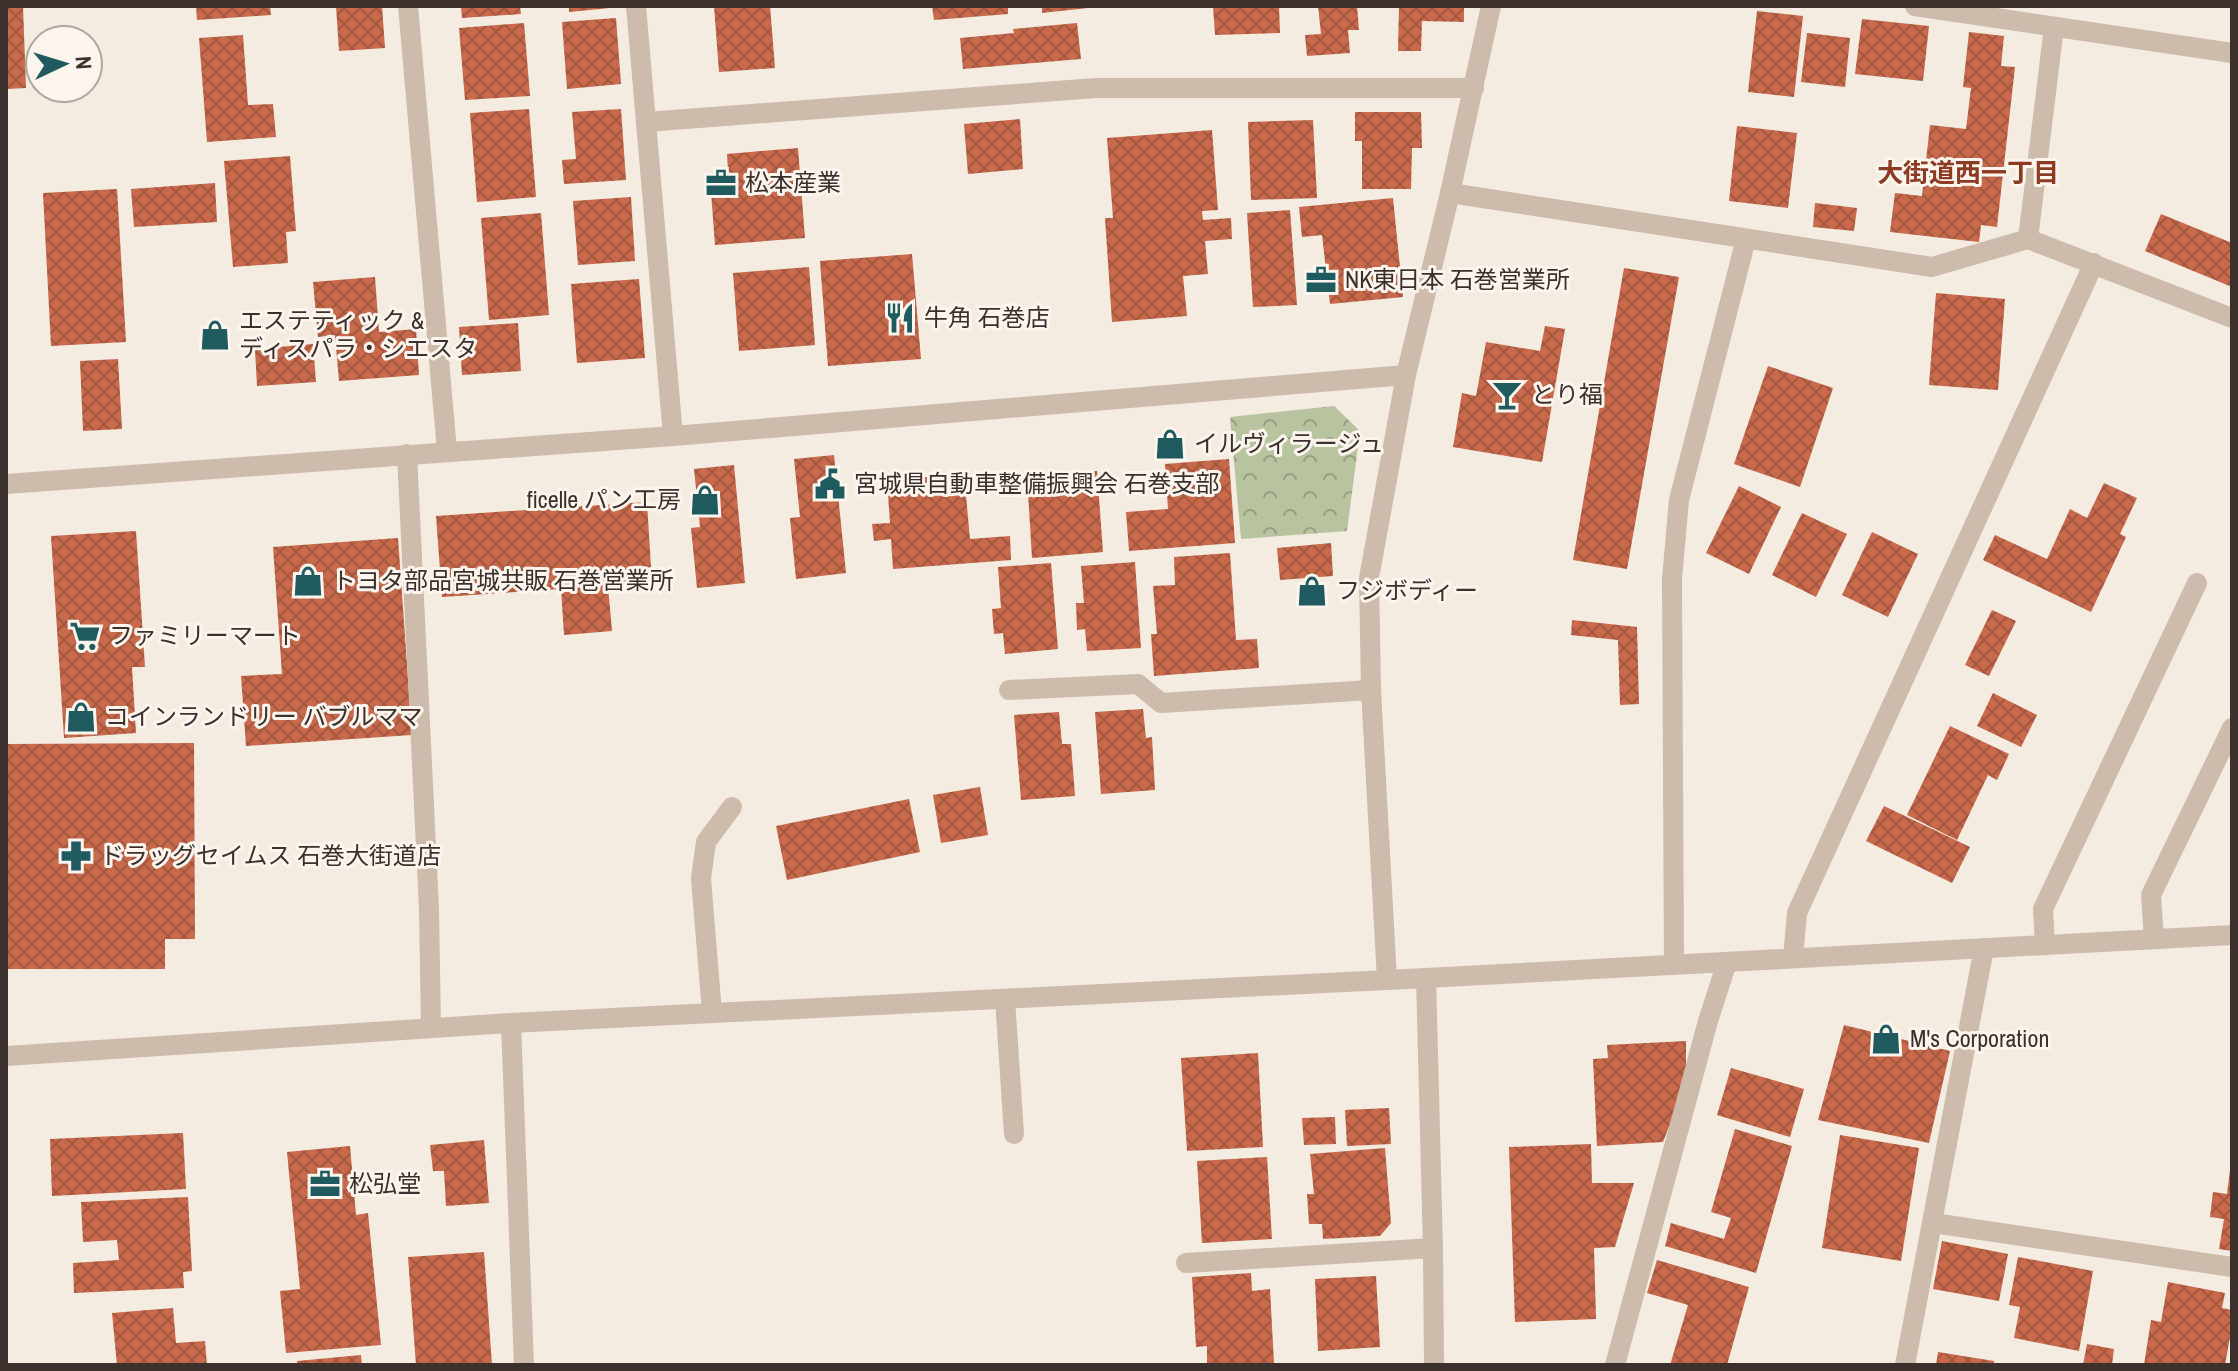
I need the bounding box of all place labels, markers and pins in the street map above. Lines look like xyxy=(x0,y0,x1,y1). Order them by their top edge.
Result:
office icon: 松本産業 xyxy=(704,166,738,200)
place label: 松本産業 xyxy=(745,166,841,198)
office icon: NK東日本 石巻営業所 xyxy=(1304,263,1338,297)
place label: NK東日本 石巻営業所 xyxy=(1345,263,1570,295)
restaurant icon: 牛角 石巻店 xyxy=(883,301,917,335)
place label: 牛角 石巻店 xyxy=(924,301,1049,333)
place label: エステティック & ディスパラ・シエスタ xyxy=(239,304,477,364)
shop icon: エステティック & ディスパラ・シエスタ xyxy=(198,318,232,352)
bar icon: とり福 xyxy=(1490,378,1524,412)
place label: とり福 xyxy=(1531,378,1603,410)
shop icon: イルヴィラージュ xyxy=(1153,427,1187,461)
place label: イルヴィラージュ xyxy=(1194,427,1384,459)
public building icon: 宮城県自動車整備振興会 石巻支部 xyxy=(813,467,847,501)
place label: 宮城県自動車整備振興会 石巻支部 xyxy=(854,467,1219,499)
place label: ficelle パン工房 xyxy=(527,483,681,515)
shop icon: ficelle パン工房 xyxy=(688,483,722,517)
shop icon: トヨタ部品宮城共販 石巻営業所 xyxy=(291,564,325,598)
place label: トヨタ部品宮城共販 石巻営業所 xyxy=(332,564,673,596)
shop icon: フジボディー xyxy=(1295,574,1329,608)
place label: フジボディー xyxy=(1336,574,1478,606)
supermarket icon: ファミリーマート xyxy=(68,619,102,653)
place label: ファミリーマート xyxy=(109,619,301,651)
shop icon: コインランドリー バブルママ xyxy=(64,700,98,734)
place label: コインランドリー バブルママ xyxy=(105,700,422,732)
pharmacy icon: ドラッグセイムス 石巻大街道店 xyxy=(59,839,93,873)
place label: ドラッグセイムス 石巻大街道店 xyxy=(100,839,441,871)
shop icon: M's Corporation xyxy=(1869,1022,1903,1056)
place label: M's Corporation xyxy=(1910,1022,2049,1054)
office icon: 松弘堂 xyxy=(308,1167,342,1201)
place label: 松弘堂 xyxy=(349,1167,421,1199)

